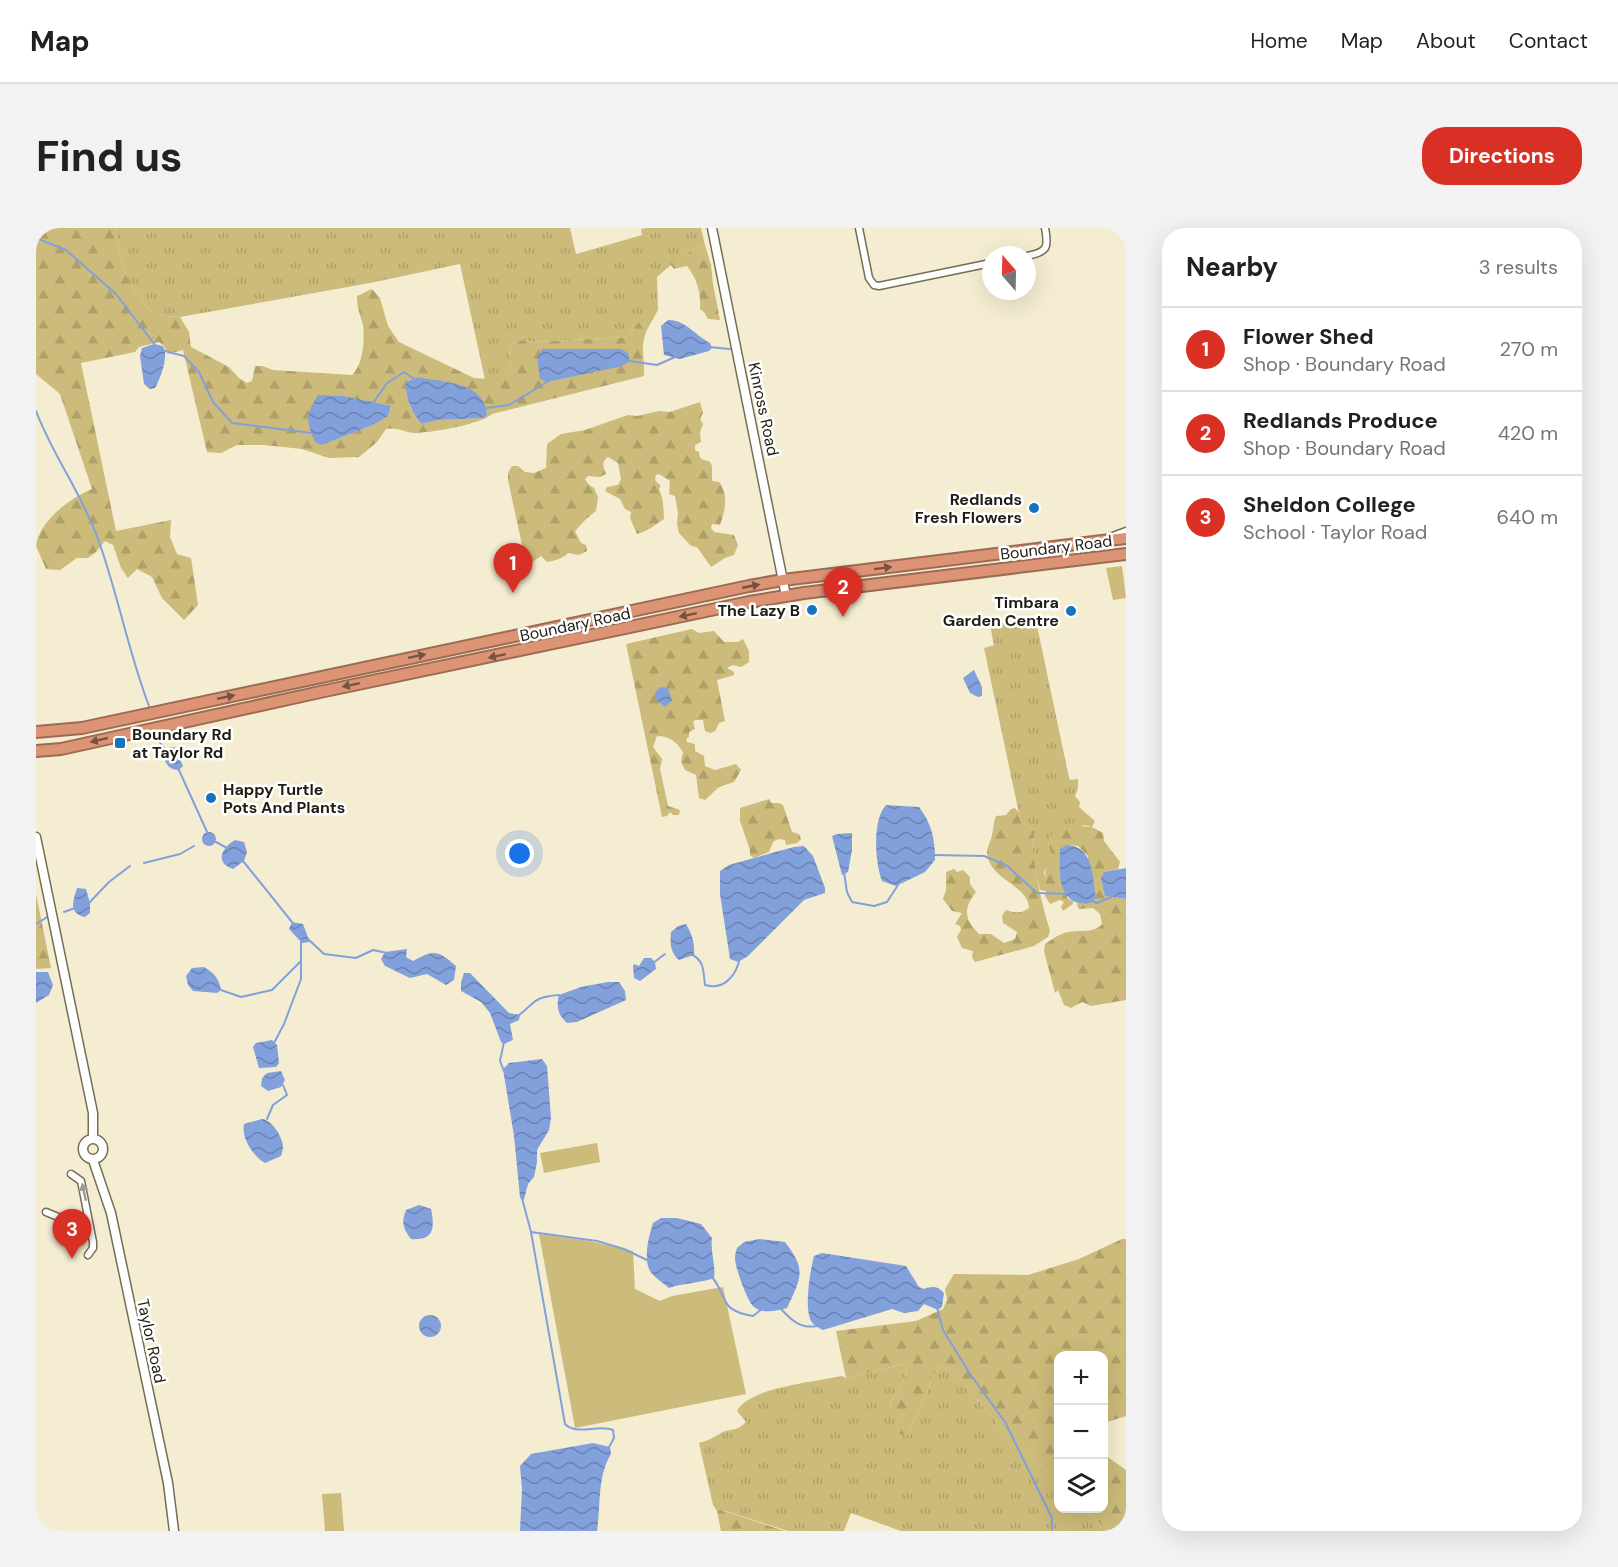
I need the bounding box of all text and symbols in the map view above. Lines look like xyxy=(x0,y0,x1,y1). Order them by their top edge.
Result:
text: Map xyxy=(30,23,90,60)
text: Home xyxy=(1250,27,1308,55)
text: Map xyxy=(1341,27,1383,55)
text: About xyxy=(1416,27,1476,55)
text: Contact xyxy=(1509,27,1588,55)
button: Directions xyxy=(1422,127,1582,185)
text: Find us xyxy=(36,129,182,184)
north arrow xyxy=(982,246,1036,300)
text: Nearby xyxy=(1186,250,1278,284)
text: 3 results xyxy=(1479,254,1558,280)
text: Flower Shed xyxy=(1243,322,1374,351)
text: 1 xyxy=(1202,336,1209,362)
text: 270 m xyxy=(1500,336,1558,362)
text: Shop · Boundary Road xyxy=(1243,351,1446,377)
street label: Kinross Road xyxy=(743,360,784,458)
text: Redlands Produce xyxy=(1243,406,1438,435)
text: 2 xyxy=(1200,420,1211,446)
text: 420 m xyxy=(1498,420,1558,446)
text: Shop · Boundary Road xyxy=(1243,435,1446,461)
place label: Redlands Fresh Flowers xyxy=(915,489,1022,528)
text: Sheldon College xyxy=(1243,490,1416,519)
marker: Redlands Fresh Flowers xyxy=(1027,501,1041,515)
text: 3 xyxy=(1199,504,1212,530)
text: 640 m xyxy=(1496,504,1558,530)
text: School · Taylor Road xyxy=(1243,519,1427,545)
street label: Boundary Road xyxy=(999,530,1113,565)
pin: 1 xyxy=(494,544,532,593)
one-way arrow xyxy=(874,563,893,572)
pin: 2 xyxy=(824,568,862,617)
one-way arrow xyxy=(742,581,761,590)
place label: Timbara Garden Centre xyxy=(943,592,1059,631)
place label: The Lazy B xyxy=(717,600,800,621)
street label: Boundary Road xyxy=(518,603,632,646)
marker: The Lazy B xyxy=(805,603,819,617)
marker: Timbara Garden Centre xyxy=(1064,604,1078,618)
one-way arrow xyxy=(678,611,697,621)
one-way arrow xyxy=(408,651,427,660)
one-way arrow xyxy=(487,652,506,661)
one-way arrow xyxy=(342,681,361,691)
one-way arrow xyxy=(217,692,236,701)
place label: Boundary Rd at Taylor Rd xyxy=(132,724,232,763)
one-way arrow xyxy=(90,736,109,746)
marker: Boundary Rd at Taylor Rd xyxy=(113,736,127,750)
place label: Happy Turtle Pots And Plants xyxy=(223,779,345,818)
marker: Happy Turtle Pots And Plants xyxy=(204,791,218,805)
your location xyxy=(505,839,534,868)
one-way arrow xyxy=(78,1183,88,1201)
pin: 3 xyxy=(52,1210,92,1259)
street label: Taylor Road xyxy=(132,1297,171,1385)
map controls xyxy=(1054,1351,1108,1513)
button: + xyxy=(1054,1351,1108,1405)
button: − xyxy=(1054,1405,1108,1459)
button: layers xyxy=(1054,1459,1108,1513)

